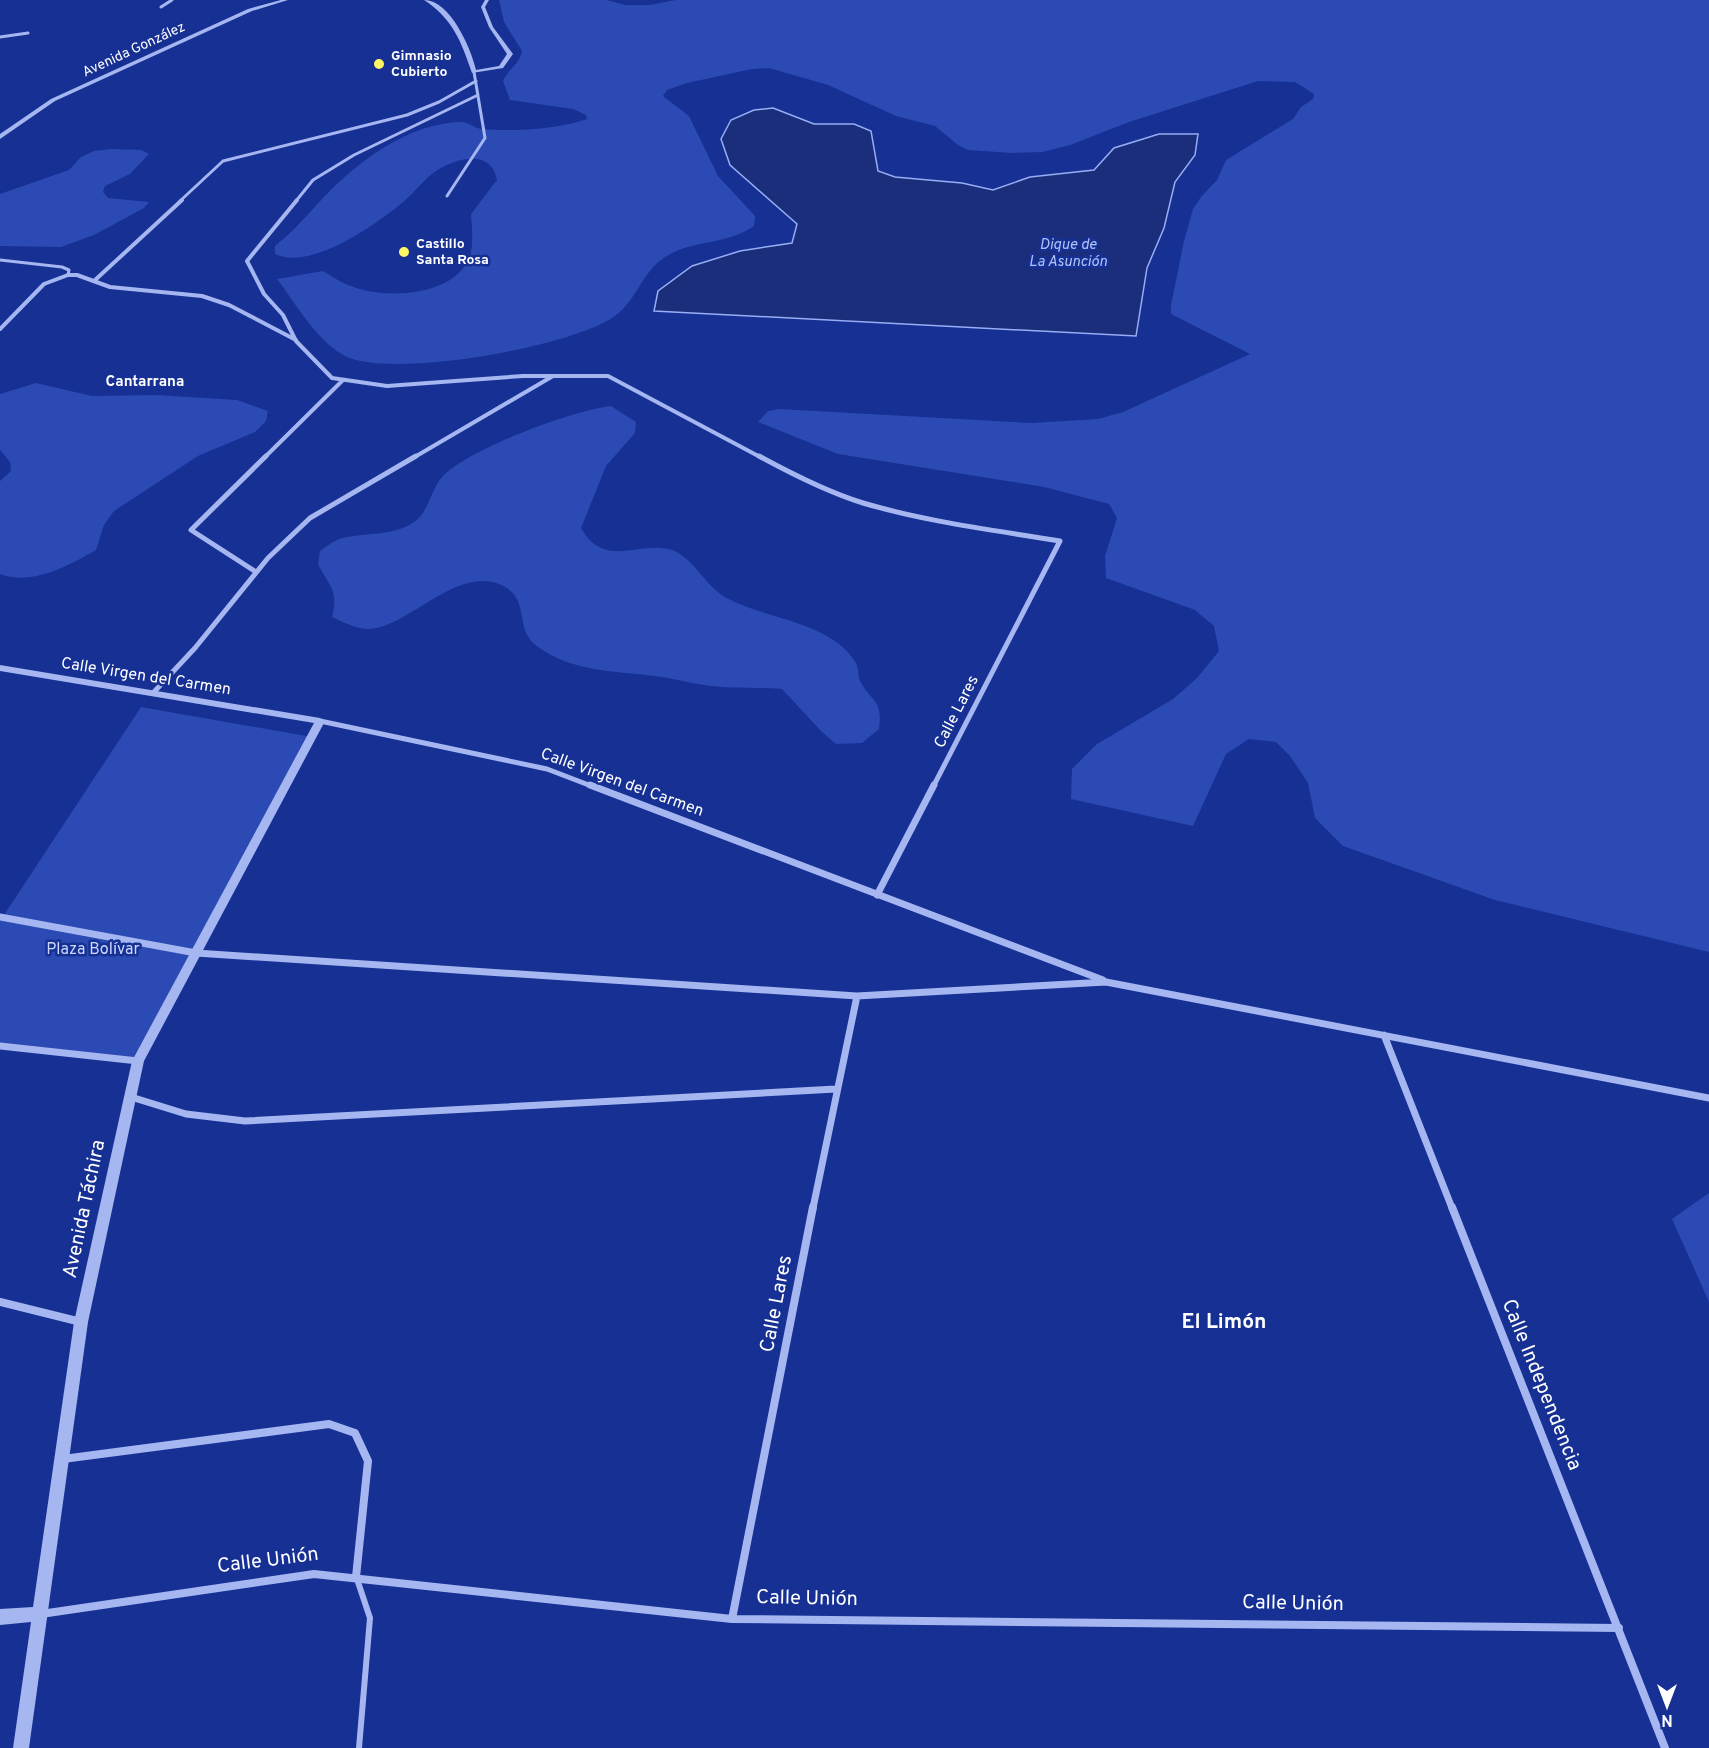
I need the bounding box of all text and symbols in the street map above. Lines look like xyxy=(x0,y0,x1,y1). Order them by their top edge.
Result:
street label: Avenida González xyxy=(80,19,188,81)
place label: Gimnasio Cubierto xyxy=(391,48,452,81)
marker: Gimnasio Cubierto xyxy=(372,57,386,71)
place label: Castillo Santa Rosa xyxy=(416,236,489,269)
water label: Dique de La Asunción xyxy=(1029,236,1107,272)
marker: Castillo Santa Rosa xyxy=(397,245,411,259)
district label: Cantarrana xyxy=(106,373,184,392)
street label: Calle Virgen del Carmen xyxy=(60,654,232,700)
street label: Calle Lares xyxy=(930,672,984,752)
street label: Calle Virgen del Carmen xyxy=(538,744,706,822)
park label: Plaza Bolívar xyxy=(46,940,140,960)
street label: Avenida Táchira xyxy=(58,1137,112,1281)
street label: Calle Lares xyxy=(755,1253,799,1355)
street label: Calle Independencia xyxy=(1495,1296,1587,1474)
district label: El Limón xyxy=(1181,1309,1267,1336)
street label: Calle Unión xyxy=(216,1542,320,1580)
street label: Calle Unión xyxy=(756,1585,858,1613)
street label: Calle Unión xyxy=(1242,1590,1344,1618)
north arrow xyxy=(1637,1676,1697,1736)
text: N xyxy=(1661,1709,1673,1729)

